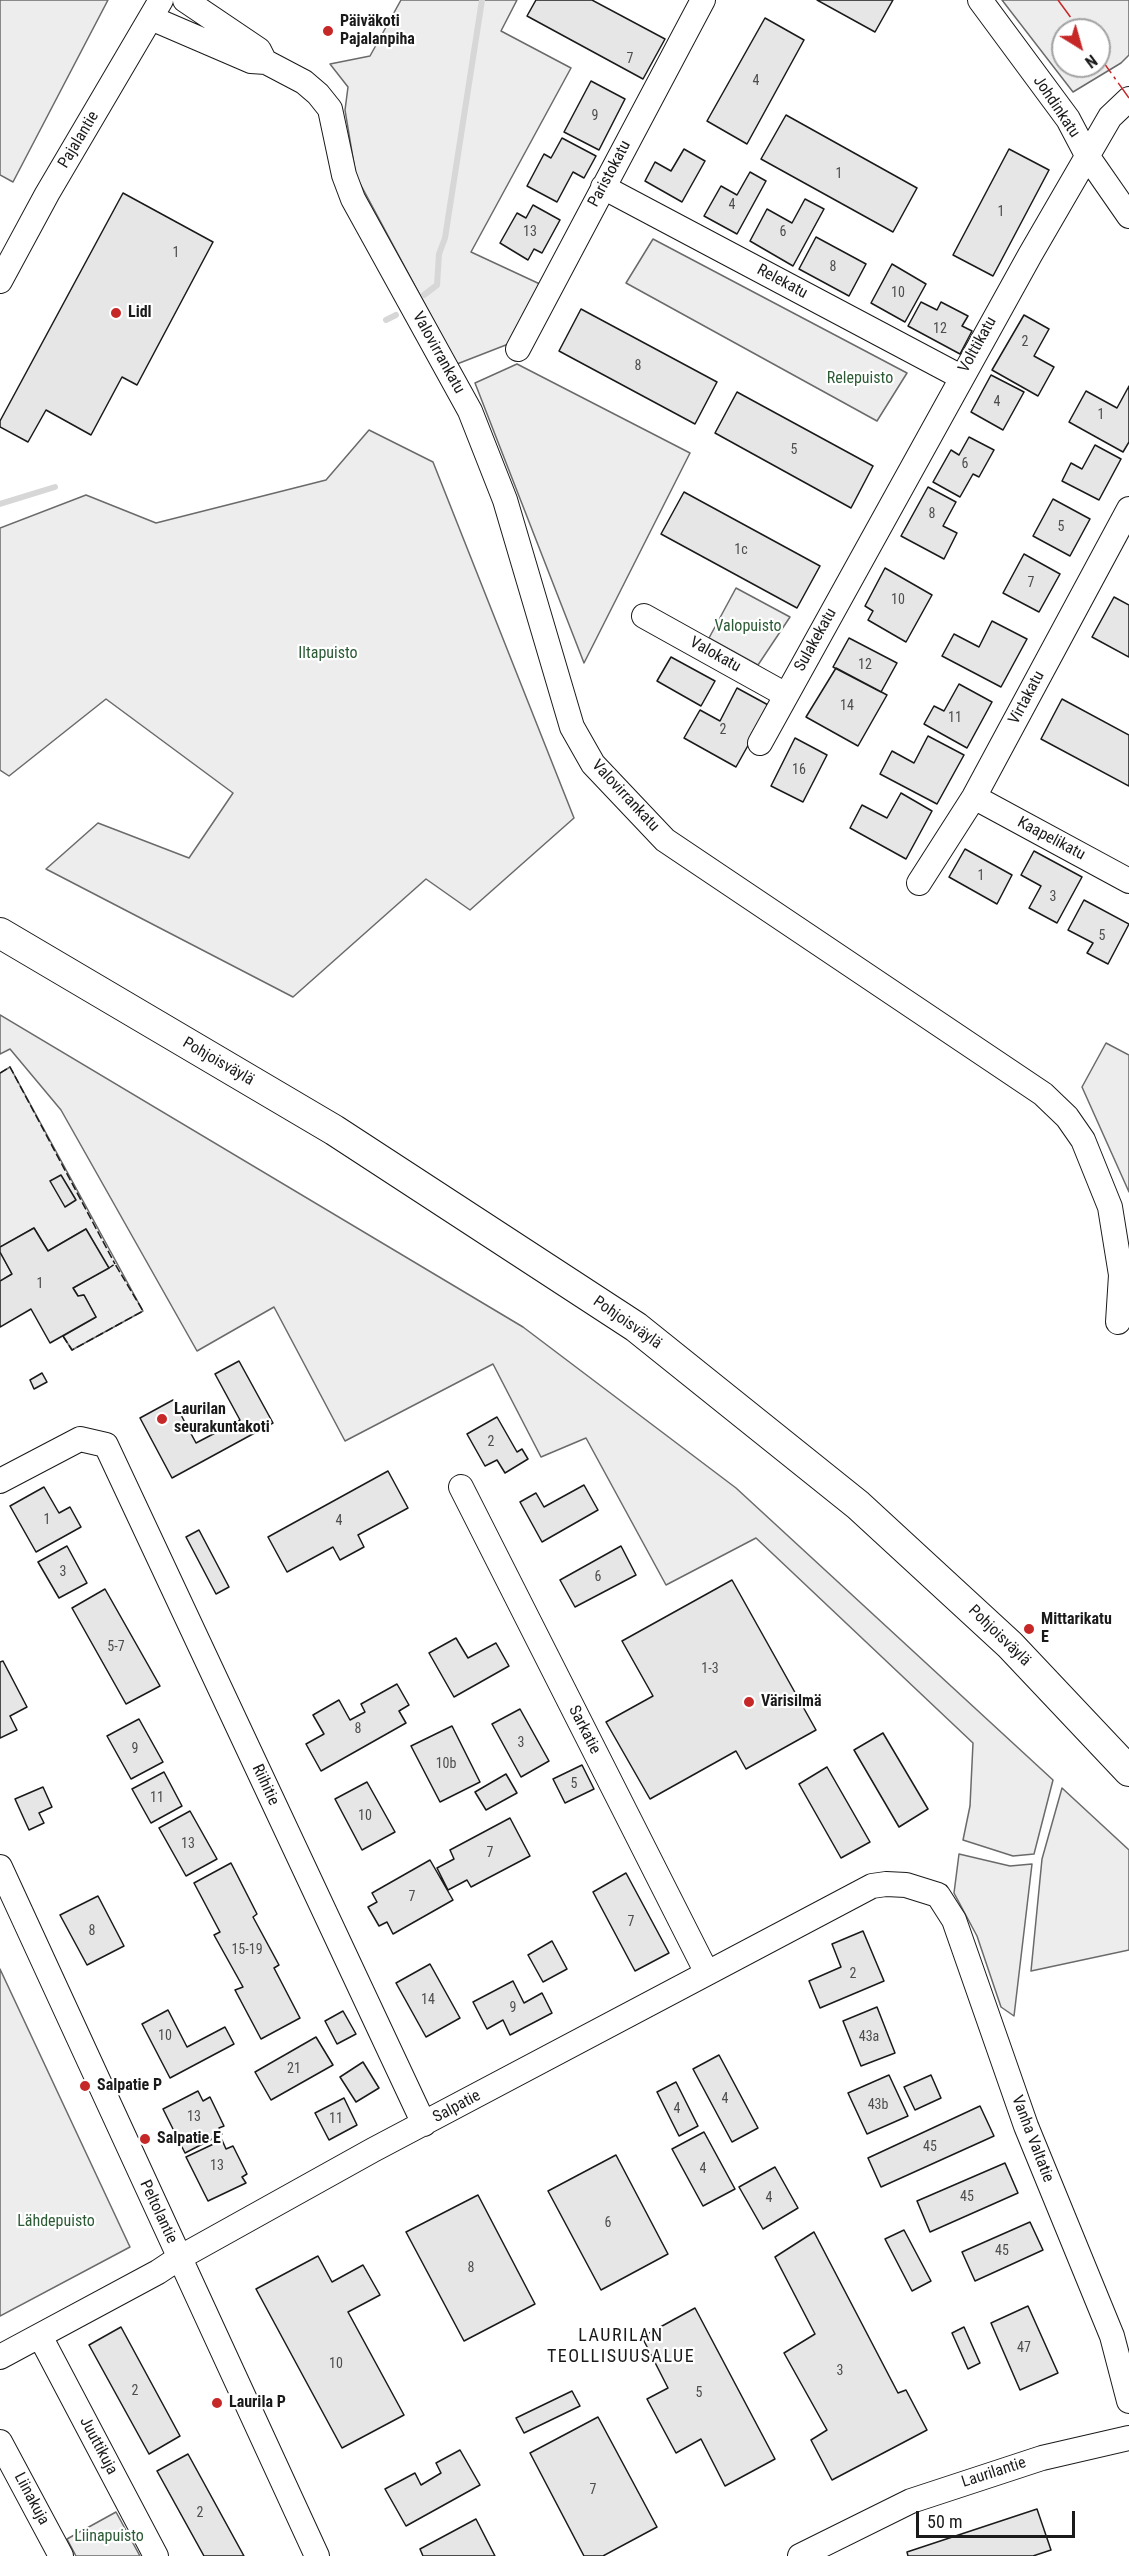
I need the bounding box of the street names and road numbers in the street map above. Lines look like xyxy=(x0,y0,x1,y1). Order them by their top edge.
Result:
street label: Johdinkatu xyxy=(1028,73,1084,141)
street label: Pajalantie xyxy=(55,108,103,172)
street label: Paristokatu xyxy=(585,138,635,210)
street label: Relekatu xyxy=(753,261,811,303)
street label: Valovirrankatu xyxy=(408,309,468,397)
street label: Volttikatu xyxy=(955,314,1001,376)
street label: Sulakekatu xyxy=(791,605,841,675)
street label: Valokatu xyxy=(686,633,744,677)
street label: Virtakatu xyxy=(1005,668,1049,728)
street label: Valovirrankatu xyxy=(587,756,663,836)
street label: Kaapelikatu xyxy=(1014,813,1088,865)
street label: Pohjoisväylä xyxy=(179,1034,257,1090)
street label: Pohjoisväylä xyxy=(589,1292,665,1354)
street label: Pohjoisväylä xyxy=(964,1602,1034,1670)
street label: Sarkatie xyxy=(564,1703,604,1757)
street label: Riihitie xyxy=(247,1761,283,1809)
street label: Salpatie xyxy=(430,2087,484,2127)
street label: Vanha Valtatie xyxy=(1007,2093,1057,2185)
street label: Peltolantie xyxy=(135,2177,181,2247)
street label: Juuttikuja xyxy=(75,2414,121,2478)
street label: Laurilantie xyxy=(959,2454,1029,2492)
street label: Liinakuja xyxy=(9,2470,53,2528)

